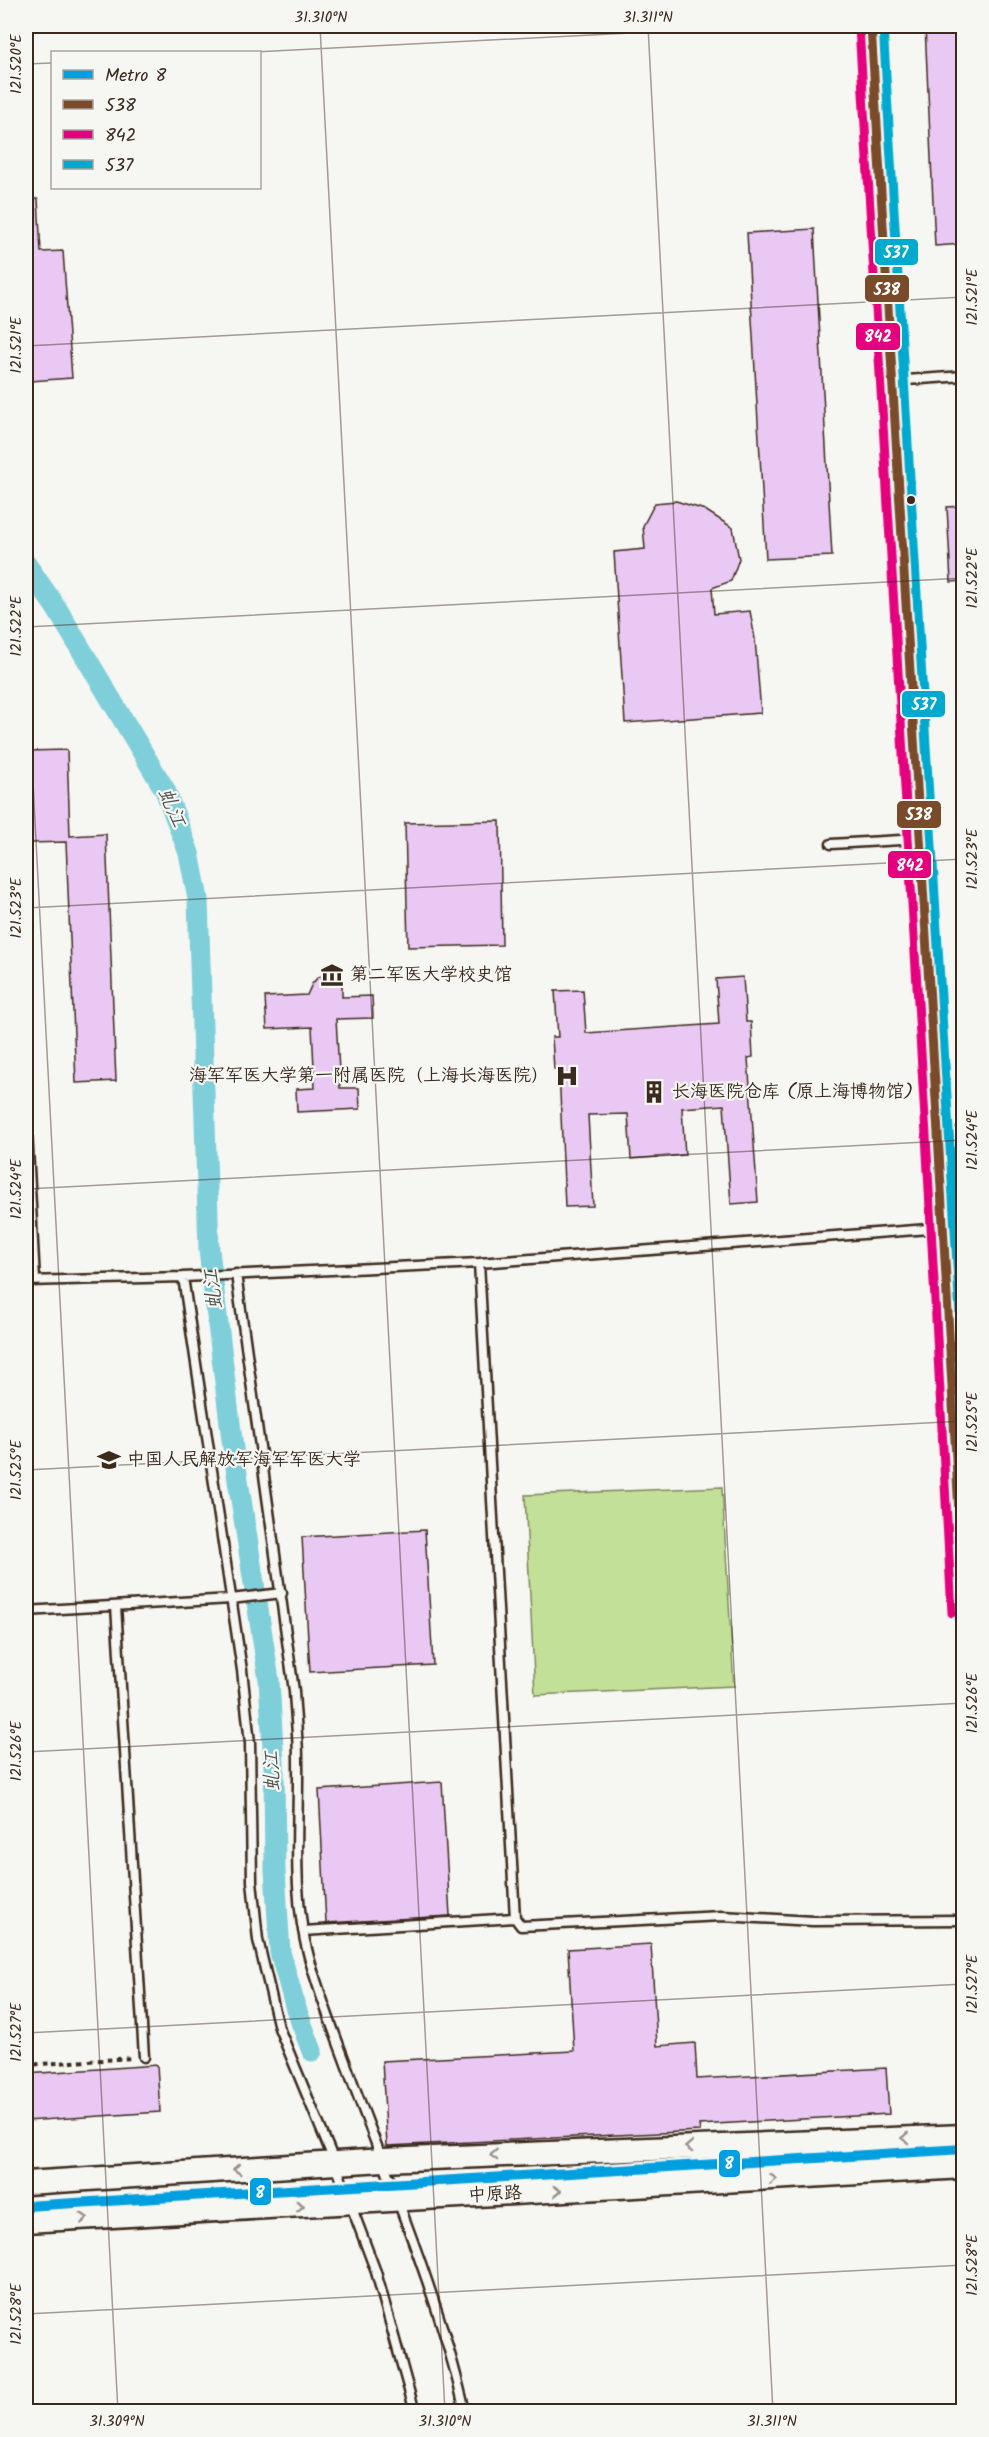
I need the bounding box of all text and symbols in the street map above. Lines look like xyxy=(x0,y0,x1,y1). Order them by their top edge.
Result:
text: 31.310°N xyxy=(295,6,347,30)
text: 31.311°N xyxy=(623,6,673,30)
text: 121.520°E xyxy=(5,33,29,94)
legend xyxy=(51,51,261,189)
text: Metro 8 xyxy=(105,62,167,91)
text: 538 xyxy=(105,92,136,121)
text: 842 xyxy=(105,122,136,151)
text: 537 xyxy=(105,152,134,181)
line badge: 537 xyxy=(874,238,919,266)
text: 537 xyxy=(883,241,909,266)
text: 121.521°E xyxy=(961,267,985,326)
line badge: 538 xyxy=(864,274,910,303)
text: 538 xyxy=(873,278,901,303)
text: 121.521°E xyxy=(5,315,29,374)
line badge: 842 xyxy=(855,322,901,351)
text: 842 xyxy=(864,325,892,350)
unlabelled marker xyxy=(905,494,917,506)
text: 121.522°E xyxy=(961,546,985,609)
text: 121.522°E xyxy=(5,594,29,657)
line badge: 537 xyxy=(901,690,946,718)
text: 537 xyxy=(911,693,937,718)
water label: 虬江 xyxy=(148,783,194,834)
line badge: 538 xyxy=(896,800,942,829)
text: 538 xyxy=(905,803,933,828)
text: 121.523°E xyxy=(961,827,985,889)
line badge: 842 xyxy=(887,850,932,879)
text: 842 xyxy=(896,854,924,879)
text: 121.523°E xyxy=(5,876,29,938)
place label: 第二军医大学校史馆 xyxy=(350,961,512,990)
museum icon: 第二军医大学校史馆 xyxy=(319,962,345,988)
place label: 海军军医大学第一附属医院（上海长海医院） xyxy=(189,1062,549,1091)
hospital icon: 海军军医大学第一附属医院（上海长海医院） xyxy=(554,1063,580,1089)
place label: 长海医院仓库 (原上海博物馆) xyxy=(672,1078,913,1107)
building icon: 长海医院仓库 (原上海博物馆) xyxy=(641,1079,667,1105)
text: 121.524°E xyxy=(961,1108,985,1170)
text: 121.524°E xyxy=(5,1157,29,1219)
water label: 虬江 xyxy=(196,1266,232,1311)
text: 121.525°E xyxy=(961,1391,985,1452)
text: 121.525°E xyxy=(5,1439,29,1500)
place label: 中国人民解放军海军军医大学 xyxy=(127,1446,361,1475)
school or university icon: 中国人民解放军海军军医大学 xyxy=(96,1447,122,1473)
text: 121.526°E xyxy=(961,1671,985,1733)
text: 121.526°E xyxy=(5,1719,29,1781)
water label: 虬江 xyxy=(256,1749,290,1792)
text: 121.527°E xyxy=(961,1953,985,2014)
text: 121.527°E xyxy=(5,2001,29,2062)
one-way arrow xyxy=(901,2132,910,2145)
one-way arrow xyxy=(685,2141,694,2154)
one-way arrow xyxy=(490,2149,499,2162)
line badge: 8 xyxy=(718,2149,741,2178)
text: 8 xyxy=(724,2152,734,2177)
one-way arrow xyxy=(232,2163,241,2176)
one-way arrow xyxy=(768,2172,777,2185)
line badge: 8 xyxy=(249,2177,272,2206)
street label: 中原路 xyxy=(467,2179,523,2211)
text: 8 xyxy=(255,2181,265,2206)
one-way arrow xyxy=(553,2185,562,2198)
one-way arrow xyxy=(295,2199,304,2212)
one-way arrow xyxy=(79,2211,88,2224)
text: 121.528°E xyxy=(961,2233,985,2296)
text: 121.528°E xyxy=(5,2282,29,2345)
text: 31.309°N xyxy=(89,2410,145,2434)
text: 31.310°N xyxy=(419,2410,471,2434)
text: 31.311°N xyxy=(747,2410,797,2434)

